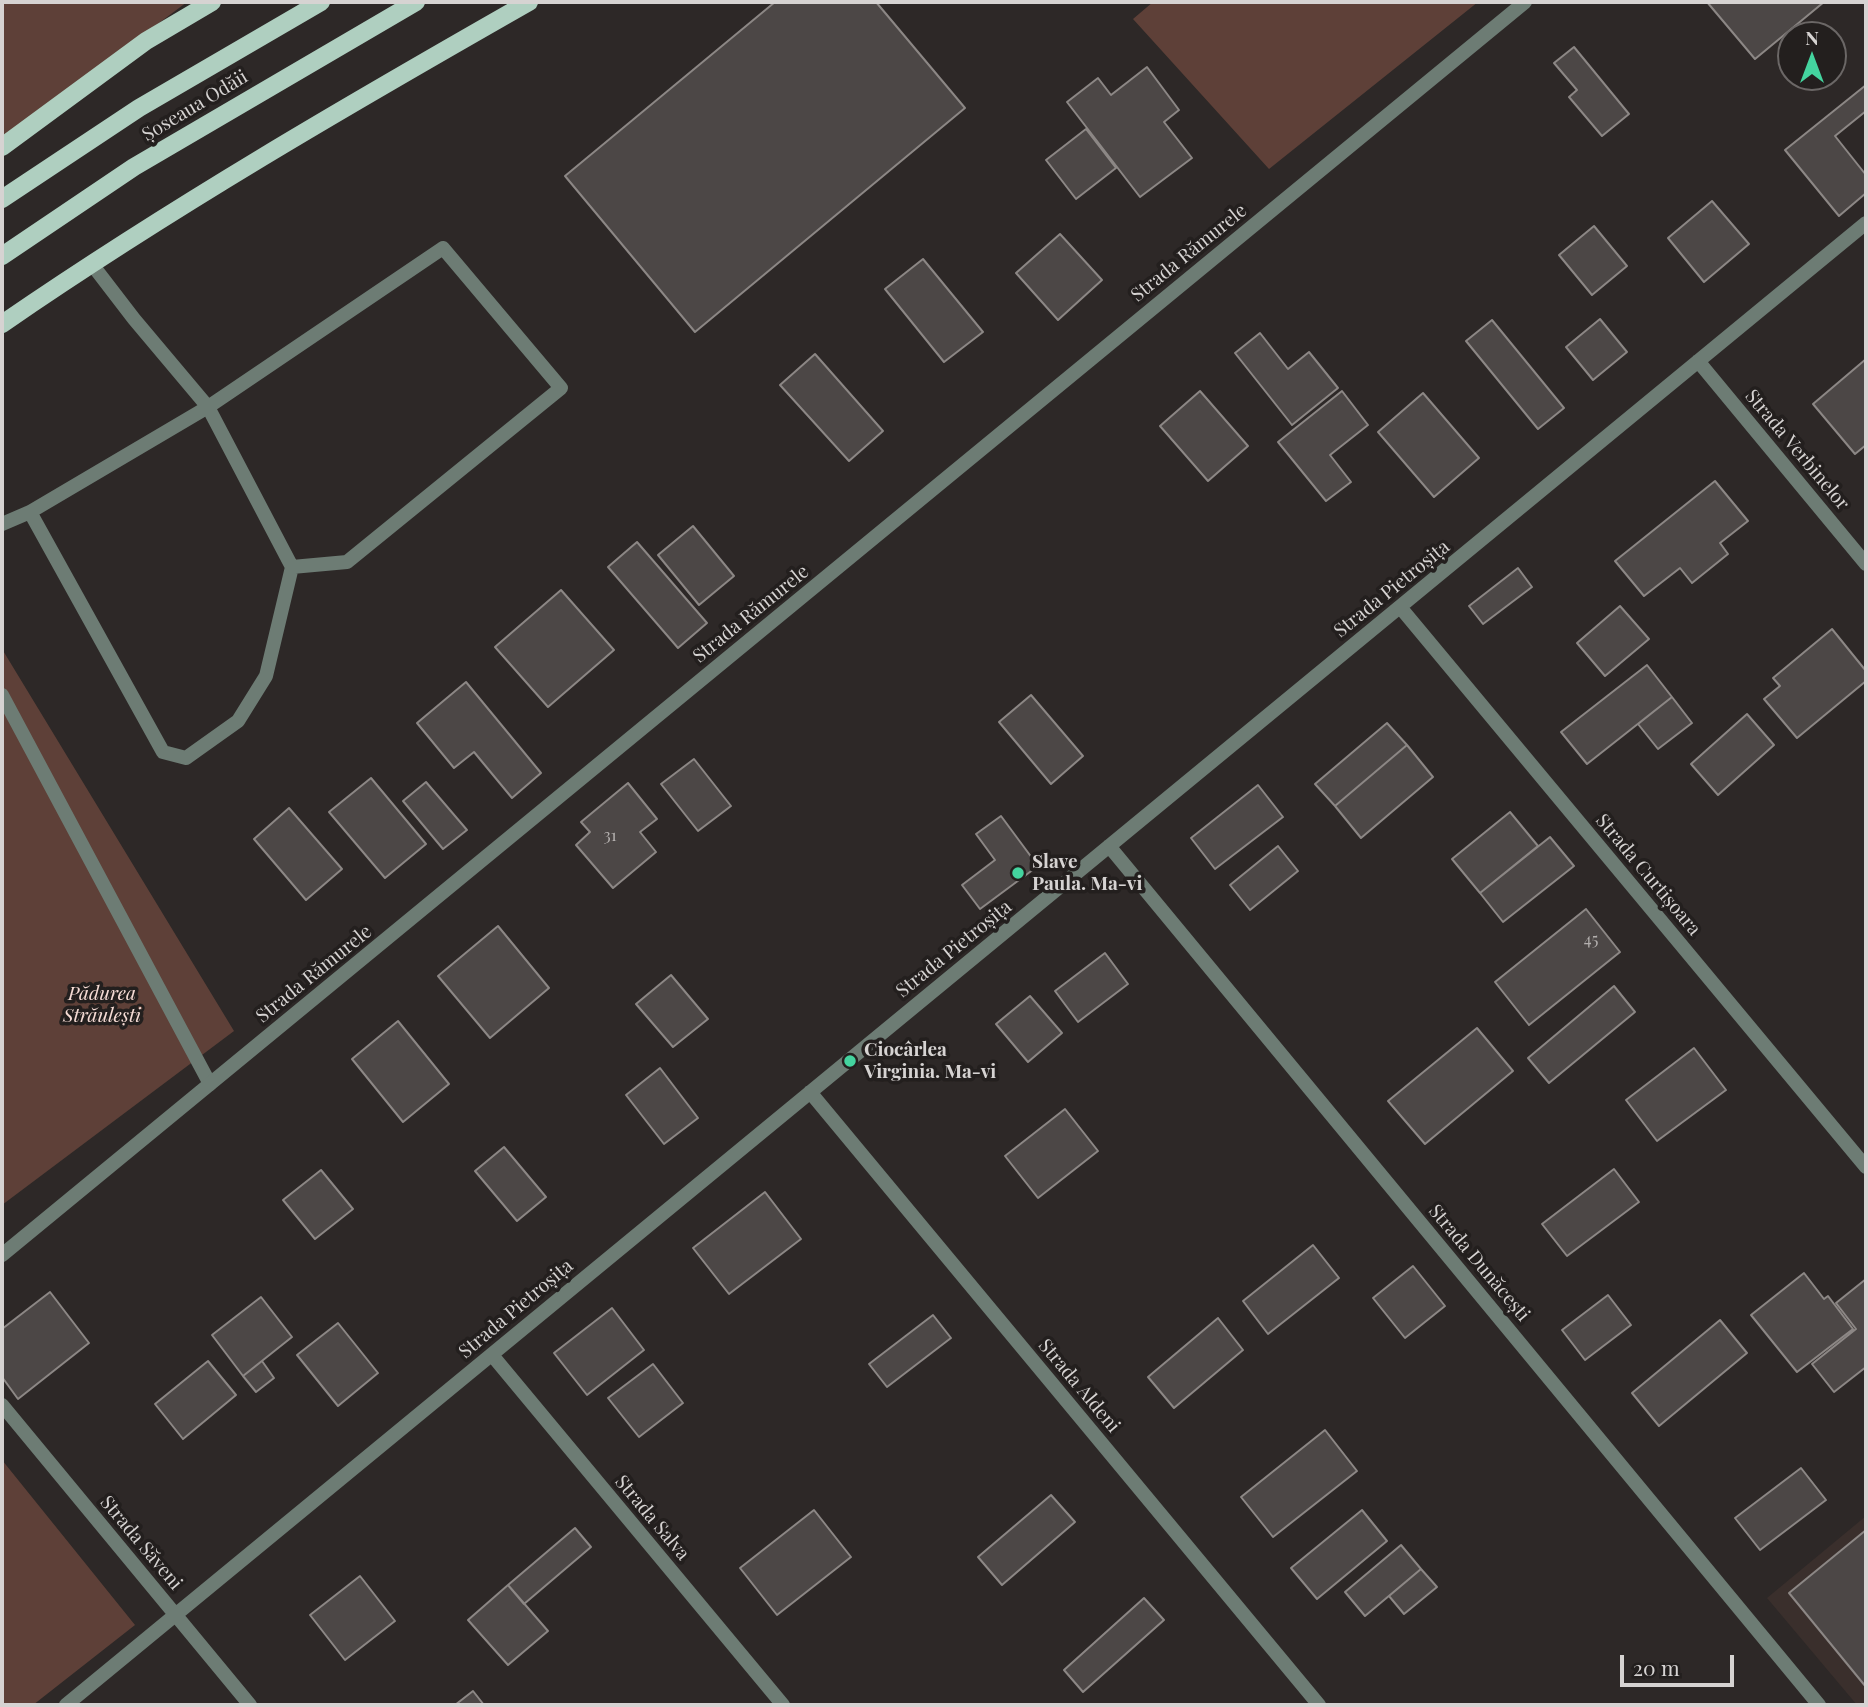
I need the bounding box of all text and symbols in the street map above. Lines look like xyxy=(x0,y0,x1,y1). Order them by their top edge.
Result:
north arrow xyxy=(1777,21,1847,91)
text: N xyxy=(1805,24,1819,50)
street label: Șoseaua Odăii xyxy=(138,66,252,146)
street label: Strada Rămurele xyxy=(1127,199,1251,307)
street label: Strada Verbinelor xyxy=(1740,385,1854,515)
street label: Strada Pietroșița xyxy=(1330,535,1454,643)
street label: Strada Rămurele xyxy=(689,560,813,668)
street label: Strada Curtișoara xyxy=(1591,810,1705,940)
house number: 31 xyxy=(603,826,617,846)
place label: Slave Paula. Ma-vi xyxy=(1032,851,1142,895)
marker: Slave Paula. Ma-vi xyxy=(1010,865,1026,881)
street label: Strada Pietroșița xyxy=(892,895,1016,1003)
street label: Strada Rămurele xyxy=(252,920,376,1028)
house number: 45 xyxy=(1584,930,1598,950)
park label: Pădurea Străulești xyxy=(63,983,141,1027)
place label: Ciocârlea Virginia. Ma-vi xyxy=(864,1039,996,1083)
marker: Ciocârlea Virginia. Ma-vi xyxy=(842,1053,858,1069)
street label: Strada Dunăcești xyxy=(1424,1200,1534,1326)
street label: Strada Pietroșița xyxy=(454,1255,578,1363)
street label: Strada Aldeni xyxy=(1033,1335,1125,1437)
street label: Strada Salva xyxy=(610,1471,694,1565)
street label: Strada Săveni xyxy=(95,1491,187,1595)
scale bar xyxy=(1623,1640,1737,1684)
text: 20 m xyxy=(1633,1653,1680,1681)

